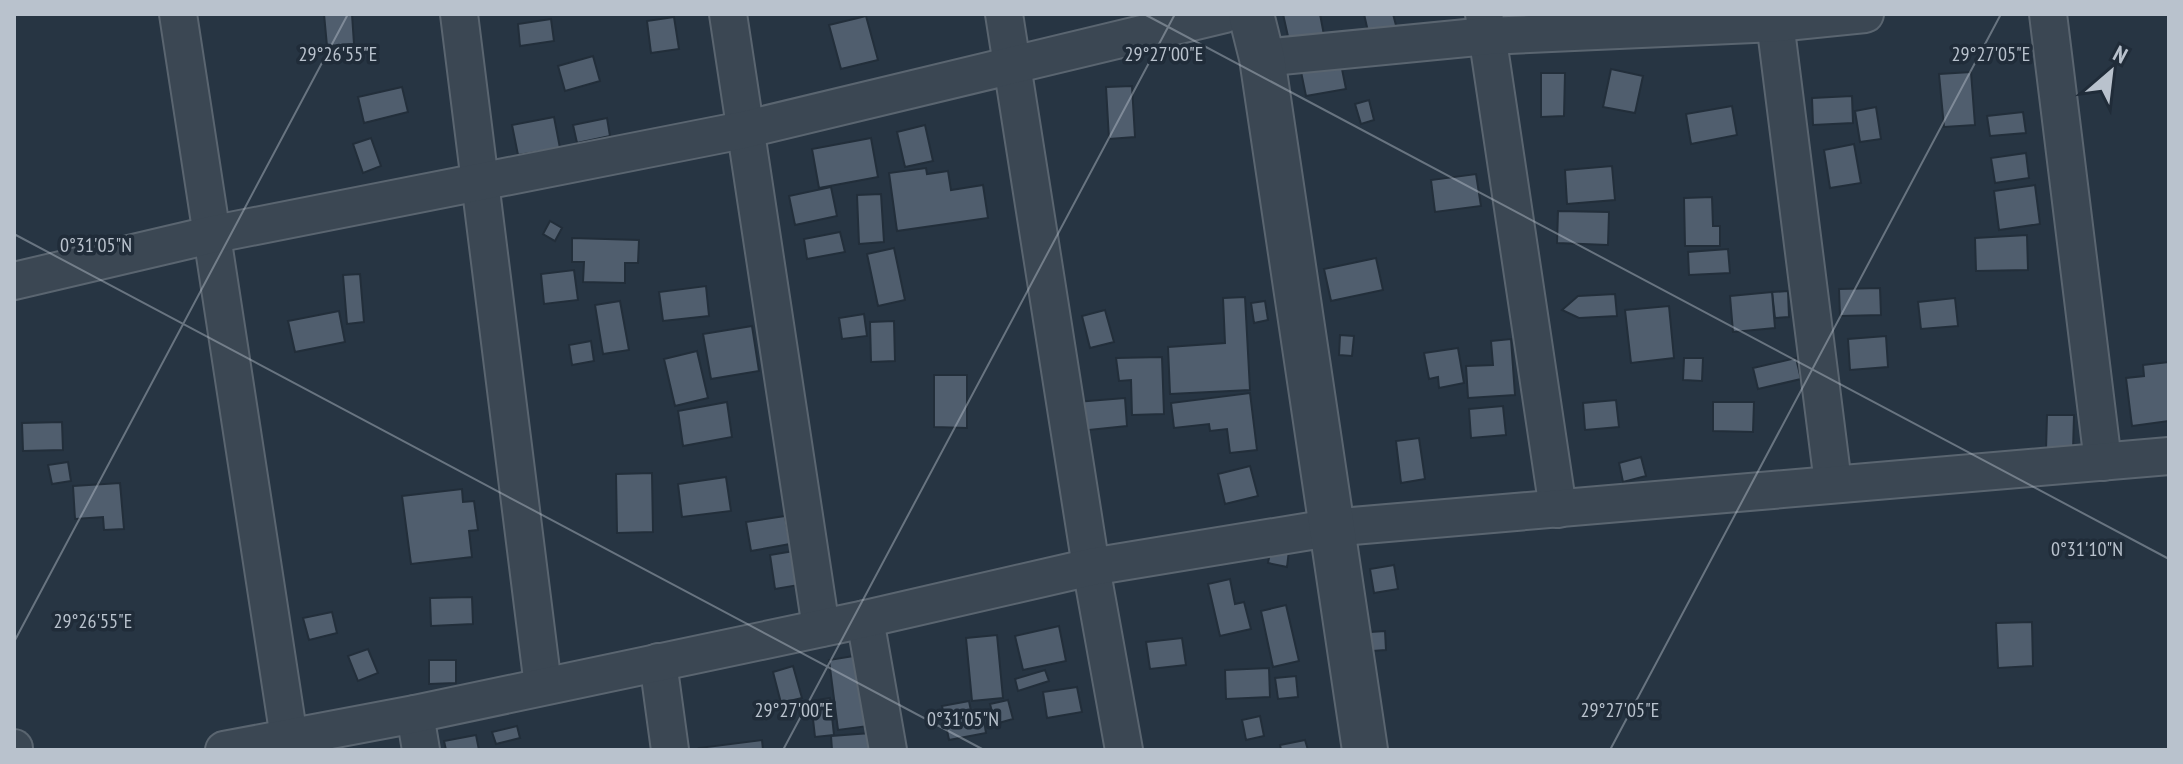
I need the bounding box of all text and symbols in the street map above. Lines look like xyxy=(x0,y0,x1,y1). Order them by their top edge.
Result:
north arrow xyxy=(2071,32,2151,112)
text: N xyxy=(2109,39,2132,69)
text: 29°26'55"E xyxy=(299,41,377,67)
text: 29°27'00"E xyxy=(1125,41,1203,67)
text: 29°27'05"E xyxy=(1952,41,2030,67)
text: 0°31'05"N xyxy=(60,232,132,258)
text: 0°31'10"N xyxy=(2051,536,2123,562)
text: 29°26'55"E xyxy=(54,608,132,634)
text: 29°27'00"E xyxy=(755,697,833,723)
text: 29°27'05"E xyxy=(1581,697,1659,723)
text: 0°31'05"N xyxy=(927,706,999,732)

